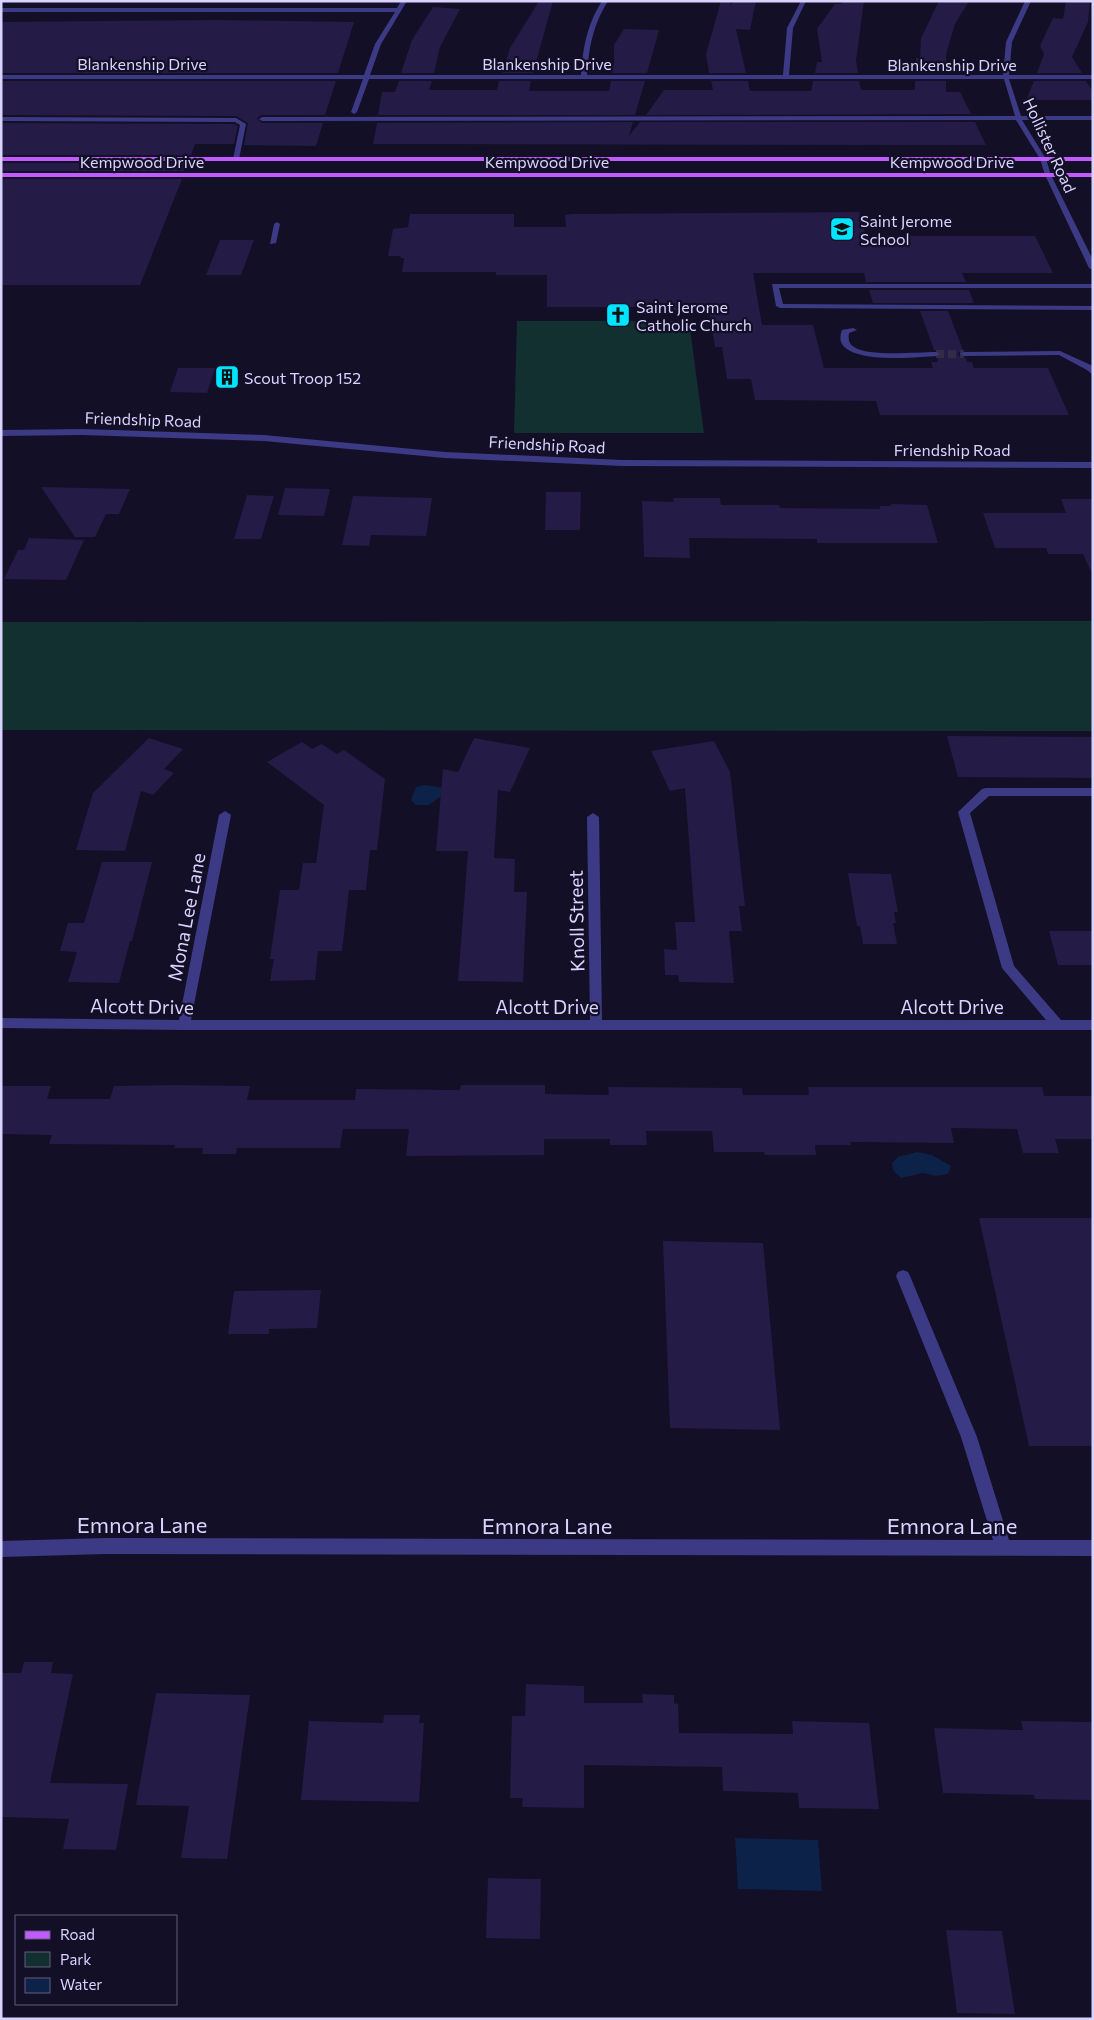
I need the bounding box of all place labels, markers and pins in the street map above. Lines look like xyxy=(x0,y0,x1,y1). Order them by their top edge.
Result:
place label: Saint Jerome School xyxy=(860,211,952,248)
school or university icon: Saint Jerome School xyxy=(829,216,855,242)
place label: Saint Jerome Catholic Church xyxy=(636,297,752,334)
church icon: Saint Jerome Catholic Church xyxy=(605,302,631,328)
building icon: Scout Troop 152 xyxy=(214,364,240,390)
place label: Scout Troop 152 xyxy=(244,368,361,387)

